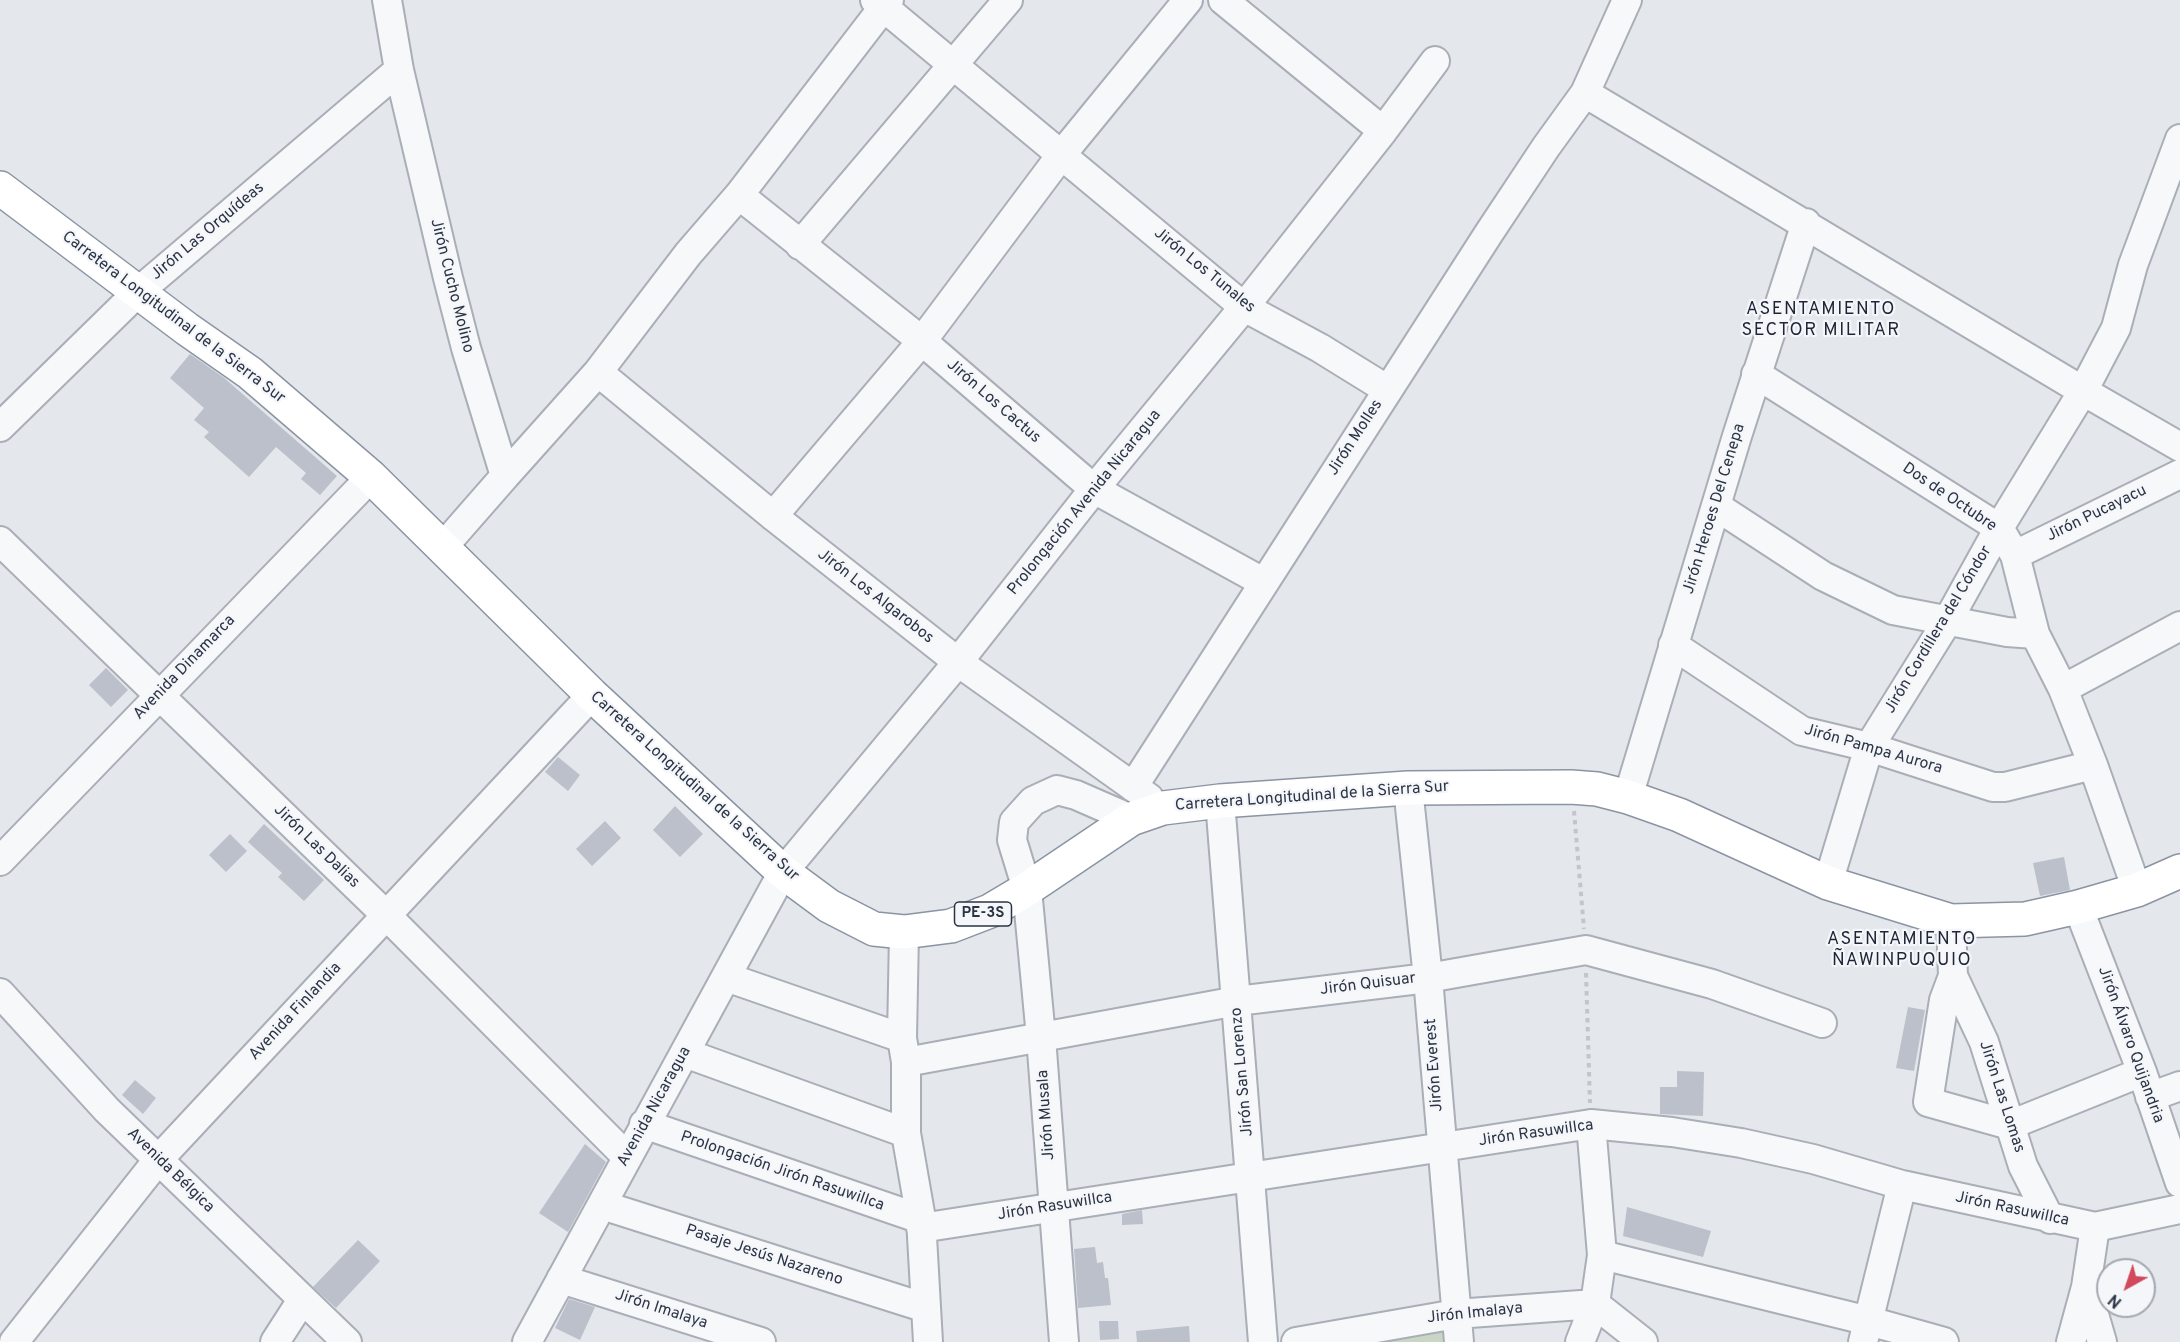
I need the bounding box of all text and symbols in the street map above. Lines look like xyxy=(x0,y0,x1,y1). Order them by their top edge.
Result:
street label: Jirón Las Orquídeas xyxy=(147,179,269,285)
street label: Jirón Cucho Molino xyxy=(425,217,477,355)
street label: Jirón Los Tunales xyxy=(1149,224,1259,318)
street label: Carretera Longitudinal de la Sierra Sur xyxy=(58,228,288,408)
district label: ASENTAMIENTO SECTOR MILITAR xyxy=(1741,299,1901,342)
street label: Jirón Los Cactus xyxy=(942,356,1044,448)
street label: Jirón Molles xyxy=(1324,397,1388,479)
street label: Prolongación Avenida Nicaragua xyxy=(1004,406,1166,600)
street label: Jirón Heroes Del Cenepa xyxy=(1680,421,1750,597)
street label: Dos de Octubre xyxy=(1898,459,2000,537)
street label: Jirón Pucayacu xyxy=(2044,481,2150,547)
street label: Jirón Cordillera del Cóndor xyxy=(1881,543,1997,717)
street label: Jirón Los Algarobos xyxy=(813,546,937,648)
street label: Avenida Dinamarca xyxy=(130,612,240,724)
street label: Carretera Longitudinal de la Sierra Sur xyxy=(586,688,802,886)
street label: Jirón Pampa Aurora xyxy=(1802,721,1944,779)
street label: Carretera Longitudinal de la Sierra Sur xyxy=(1174,778,1450,816)
street label: Jirón Las Dalias xyxy=(269,801,363,893)
road number: PE-3S xyxy=(954,902,1012,926)
district label: ASENTAMIENTO ÑAWINPUQUIO xyxy=(1827,929,1977,972)
street label: Avenida Finlandia xyxy=(246,959,346,1065)
street label: Jirón Álvaro Quijandria xyxy=(2093,964,2167,1126)
street label: Jirón Quisuar xyxy=(1319,970,1417,1000)
street label: Jirón San Lorenzo xyxy=(1228,1007,1258,1137)
street label: Jirón Everest xyxy=(1422,1018,1448,1112)
street label: Jirón Las Lomas xyxy=(1974,1039,2028,1155)
street label: Avenida Nicaragua xyxy=(614,1044,696,1170)
street label: Jirón Musala xyxy=(1034,1069,1060,1161)
street label: Jirón Rasuwillca xyxy=(1477,1116,1595,1152)
street label: Avenida Bélgica xyxy=(122,1125,218,1217)
street label: Prolongación Jirón Rasuwillca xyxy=(678,1128,886,1216)
street label: Jirón Rasuwillca xyxy=(996,1188,1114,1226)
street label: Jirón Rasuwillca xyxy=(1953,1189,2071,1231)
street label: Pasaje Jesús Nazareno xyxy=(683,1221,845,1291)
north arrow xyxy=(2096,1258,2156,1318)
street label: Jirón Imalaya xyxy=(612,1286,710,1334)
text: N xyxy=(2105,1289,2127,1312)
street label: Jirón Imalaya xyxy=(1426,1299,1524,1329)

